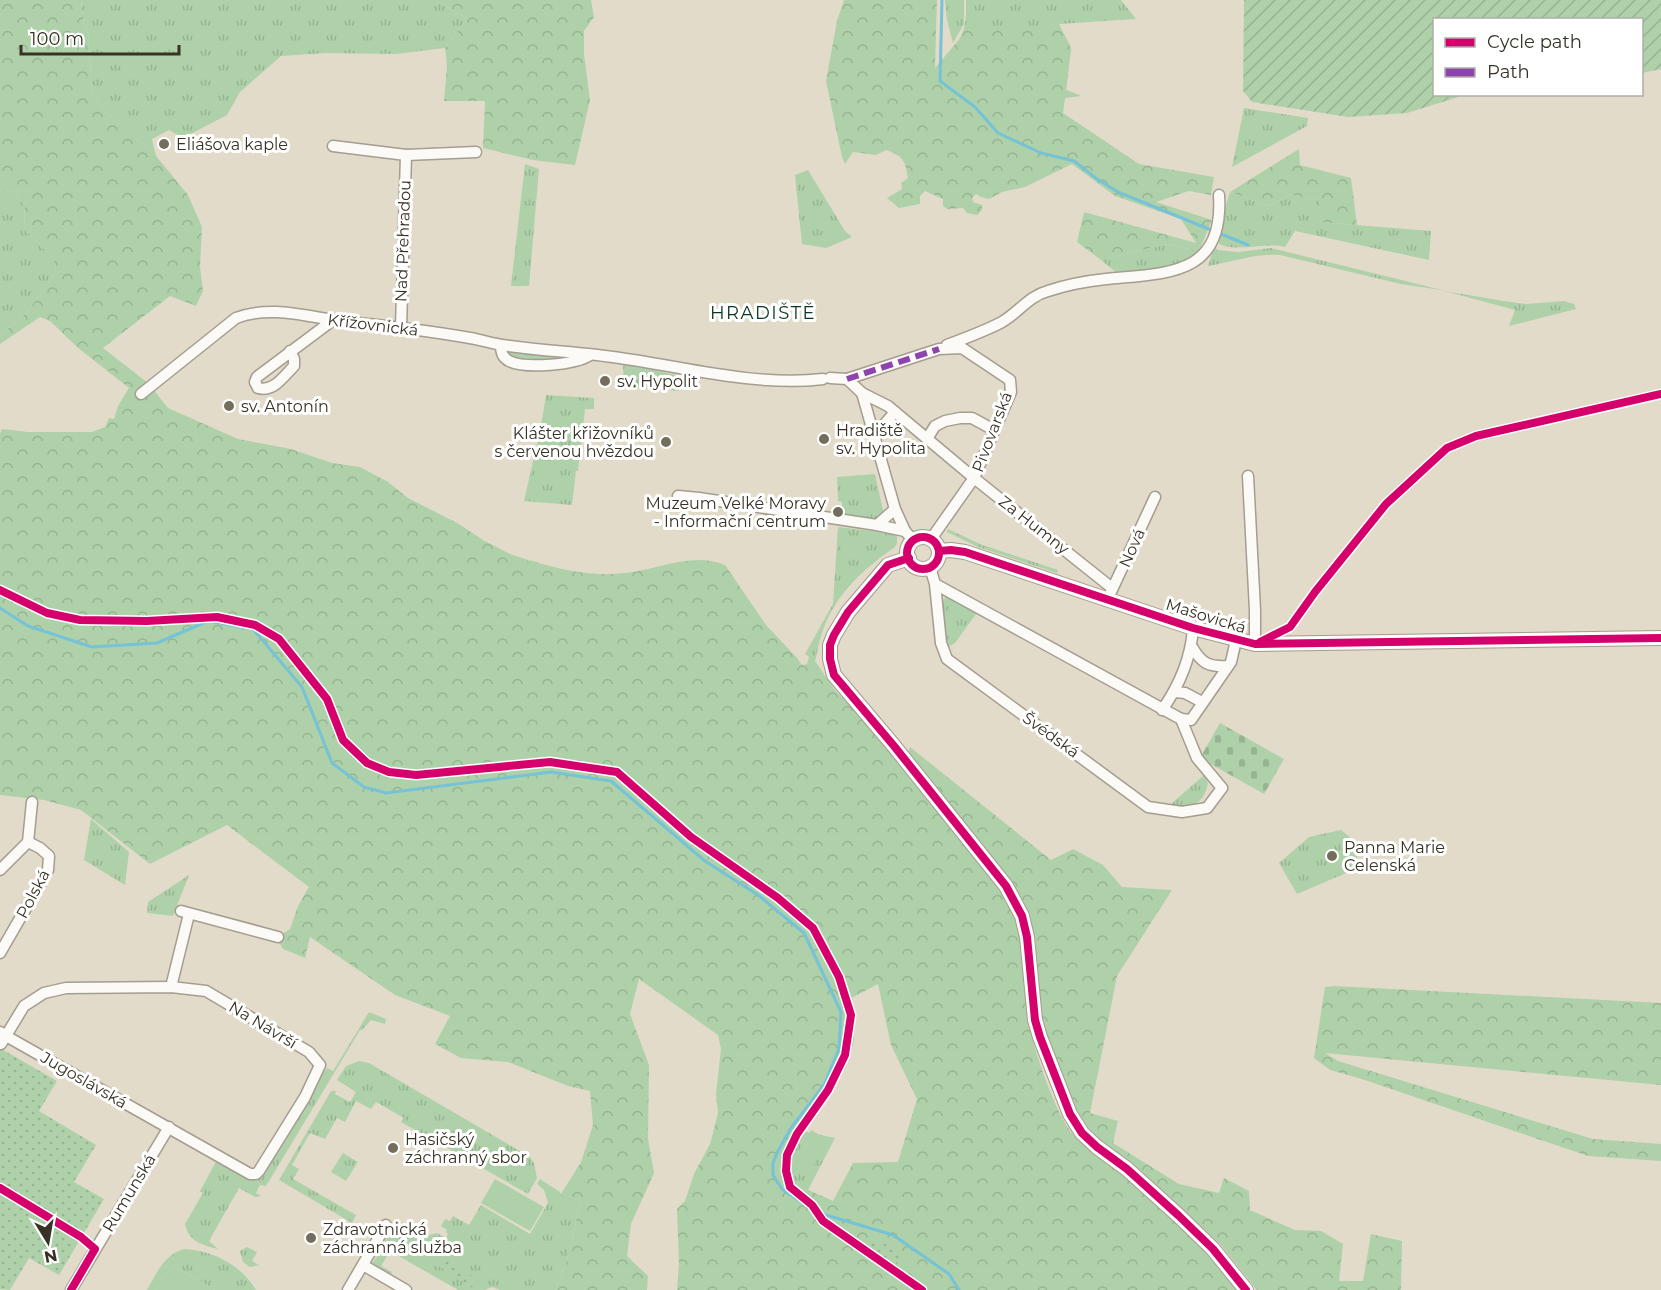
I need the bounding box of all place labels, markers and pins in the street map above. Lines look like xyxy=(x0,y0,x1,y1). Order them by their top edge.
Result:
place label: Eliášova kaple xyxy=(176,135,288,154)
marker: Eliášova kaple xyxy=(157,137,171,151)
place label: sv. Hypolit xyxy=(617,372,698,391)
marker: sv. Hypolit xyxy=(598,374,612,388)
place label: sv. Antonín xyxy=(241,397,329,416)
marker: sv. Antonín xyxy=(222,399,236,413)
place label: Hradiště sv. Hypolita xyxy=(836,421,926,458)
place label: Klášter křižovníků s červenou hvězdou xyxy=(495,424,654,461)
marker: Hradiště sv. Hypolita xyxy=(817,432,831,446)
marker: Klášter křižovníků s červenou hvězdou xyxy=(659,435,673,449)
place label: Muzeum Velké Moravy - Informační centrum xyxy=(645,494,826,531)
marker: Muzeum Velké Moravy - Informační centrum xyxy=(831,505,845,519)
place label: Panna Marie Celenská xyxy=(1344,838,1445,875)
marker: Panna Marie Celenská xyxy=(1325,849,1339,863)
place label: Hasičský záchranný sbor xyxy=(405,1130,527,1167)
marker: Hasičský záchranný sbor xyxy=(386,1141,400,1155)
place label: Zdravotnická záchranná služba xyxy=(323,1220,462,1257)
marker: Zdravotnická záchranná služba xyxy=(304,1231,318,1245)

